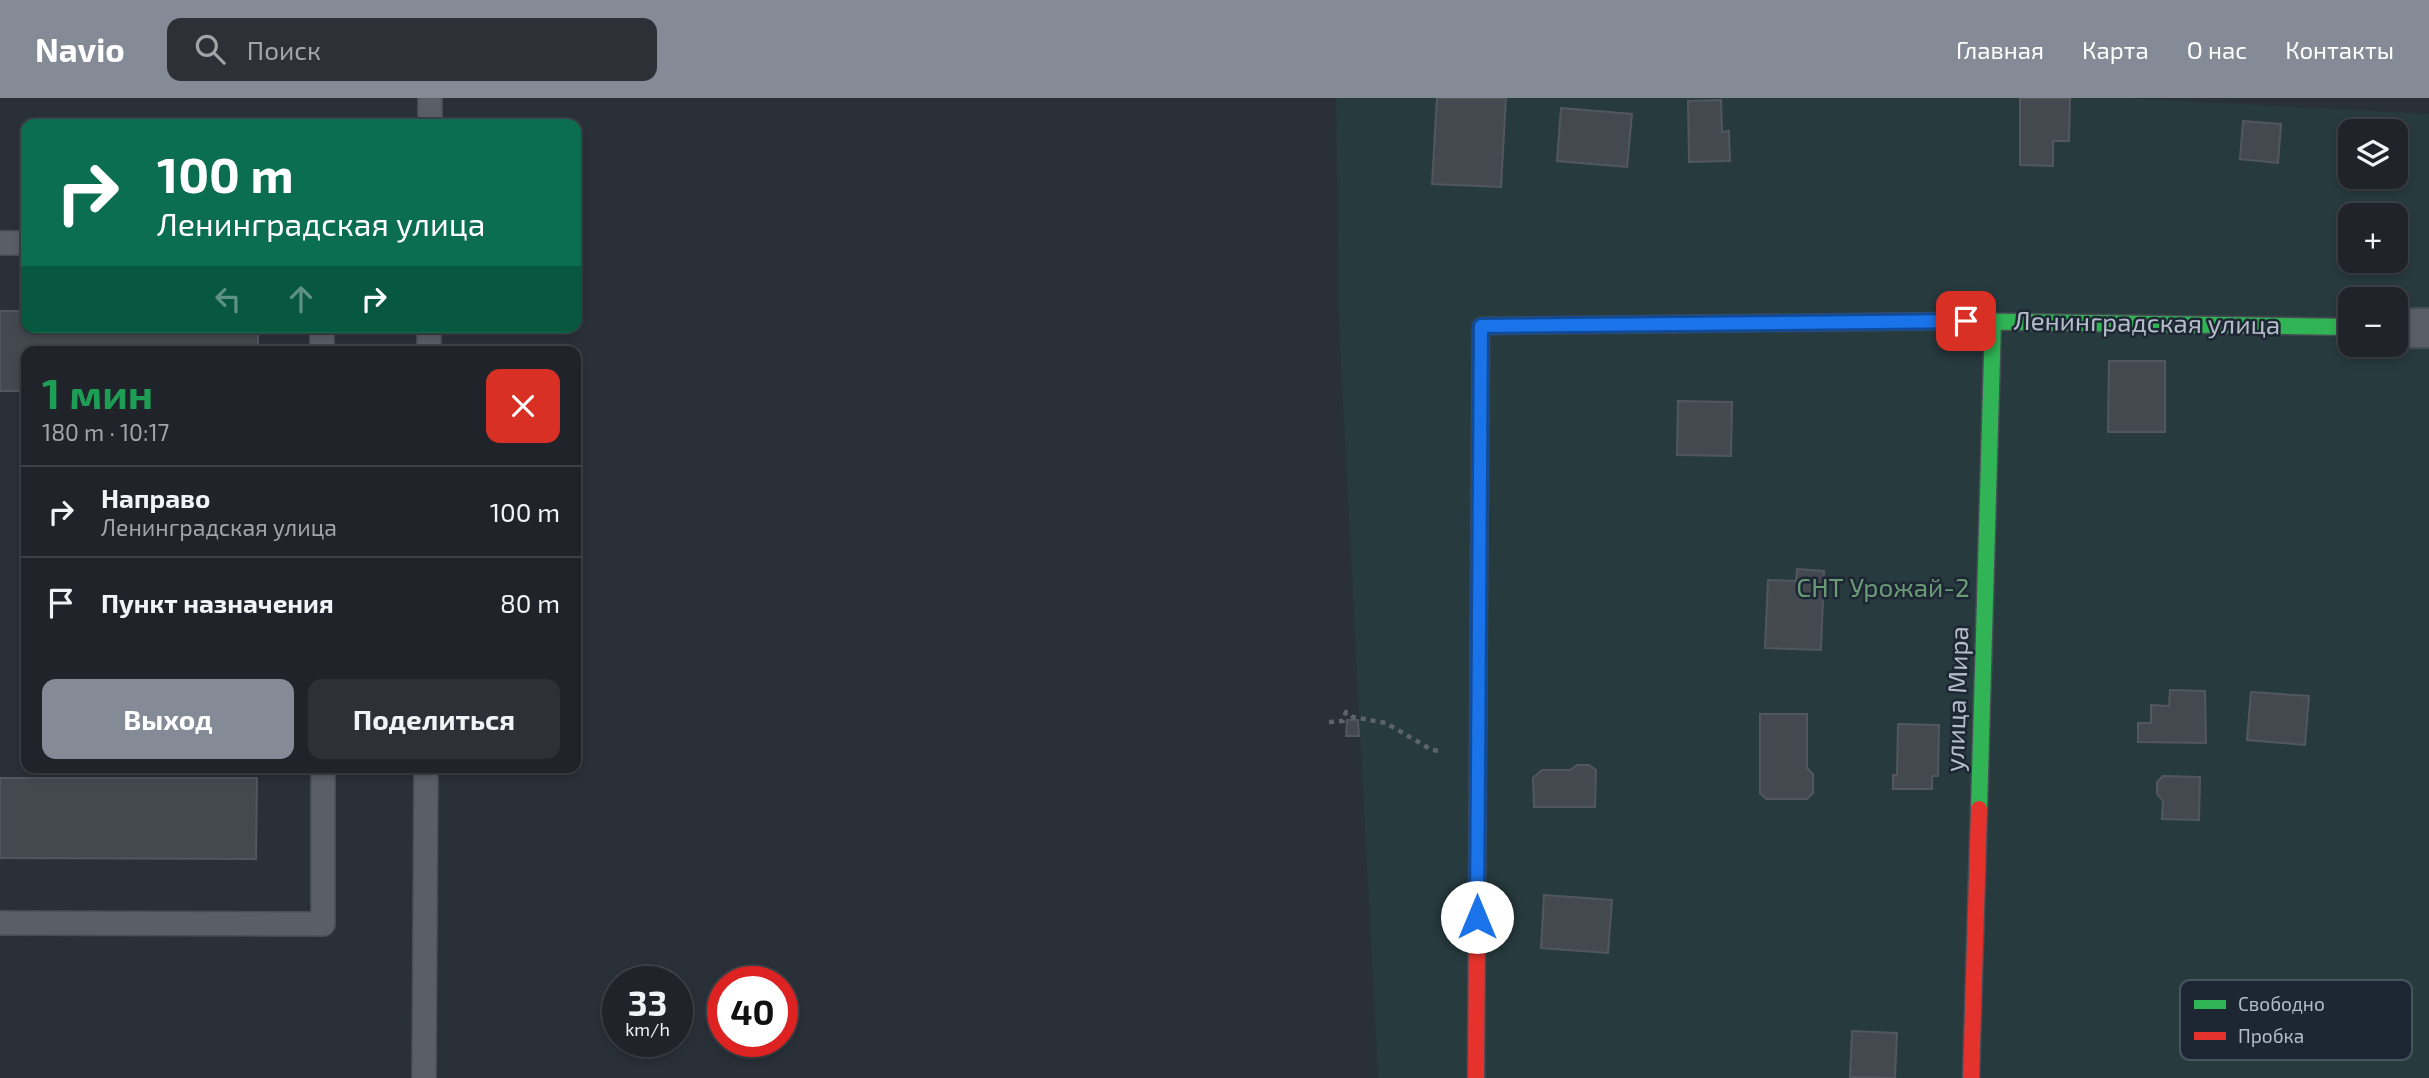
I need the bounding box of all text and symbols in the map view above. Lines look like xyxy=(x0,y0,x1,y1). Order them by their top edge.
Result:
search box xyxy=(167,18,657,81)
text: Navio xyxy=(35,29,125,69)
icon: search xyxy=(191,30,229,68)
text: Поиск xyxy=(247,34,321,65)
text: Главная xyxy=(1956,35,2044,64)
text: Карта xyxy=(2082,35,2149,64)
text: О нас xyxy=(2187,35,2247,64)
text: Контакты xyxy=(2285,35,2394,64)
map controls xyxy=(2338,119,2408,357)
button: layers xyxy=(2338,119,2408,189)
text: 100 m xyxy=(157,144,294,203)
icon: right xyxy=(42,147,133,238)
button: + xyxy=(2338,203,2408,273)
text: Ленинградская улица xyxy=(157,204,485,242)
icon: left xyxy=(209,280,247,318)
icon: ahead xyxy=(282,280,320,318)
icon: right xyxy=(355,280,393,318)
button: − xyxy=(2338,287,2408,357)
pin xyxy=(1936,291,1996,351)
icon: arrive xyxy=(1947,302,1985,340)
street label: Ленинградская улица xyxy=(2013,304,2281,340)
text: 1 мин xyxy=(42,367,153,417)
button: close xyxy=(486,369,560,443)
text: 180 m · 10:17 xyxy=(42,418,169,446)
text: Направо xyxy=(101,482,210,513)
icon: right xyxy=(42,493,80,531)
text: 100 m xyxy=(490,496,560,527)
text: Ленинградская улица xyxy=(101,513,337,541)
park label: СНТ Урожай-2 xyxy=(1796,571,1970,602)
icon: arrive xyxy=(42,584,80,622)
text: Пункт назначения xyxy=(101,587,334,618)
text: 80 m xyxy=(500,587,560,618)
street label: улица Мира xyxy=(1937,625,1975,772)
button: Выход xyxy=(42,679,294,759)
button: Поделиться xyxy=(308,679,560,759)
position arrow xyxy=(1440,880,1514,954)
speed limit sign: 40 xyxy=(707,966,798,1057)
legend xyxy=(2180,980,2412,1060)
text: 33 xyxy=(628,981,667,1023)
text: Свободно xyxy=(2238,992,2325,1015)
text: km/h xyxy=(625,1018,670,1040)
text: Пробка xyxy=(2238,1024,2304,1047)

